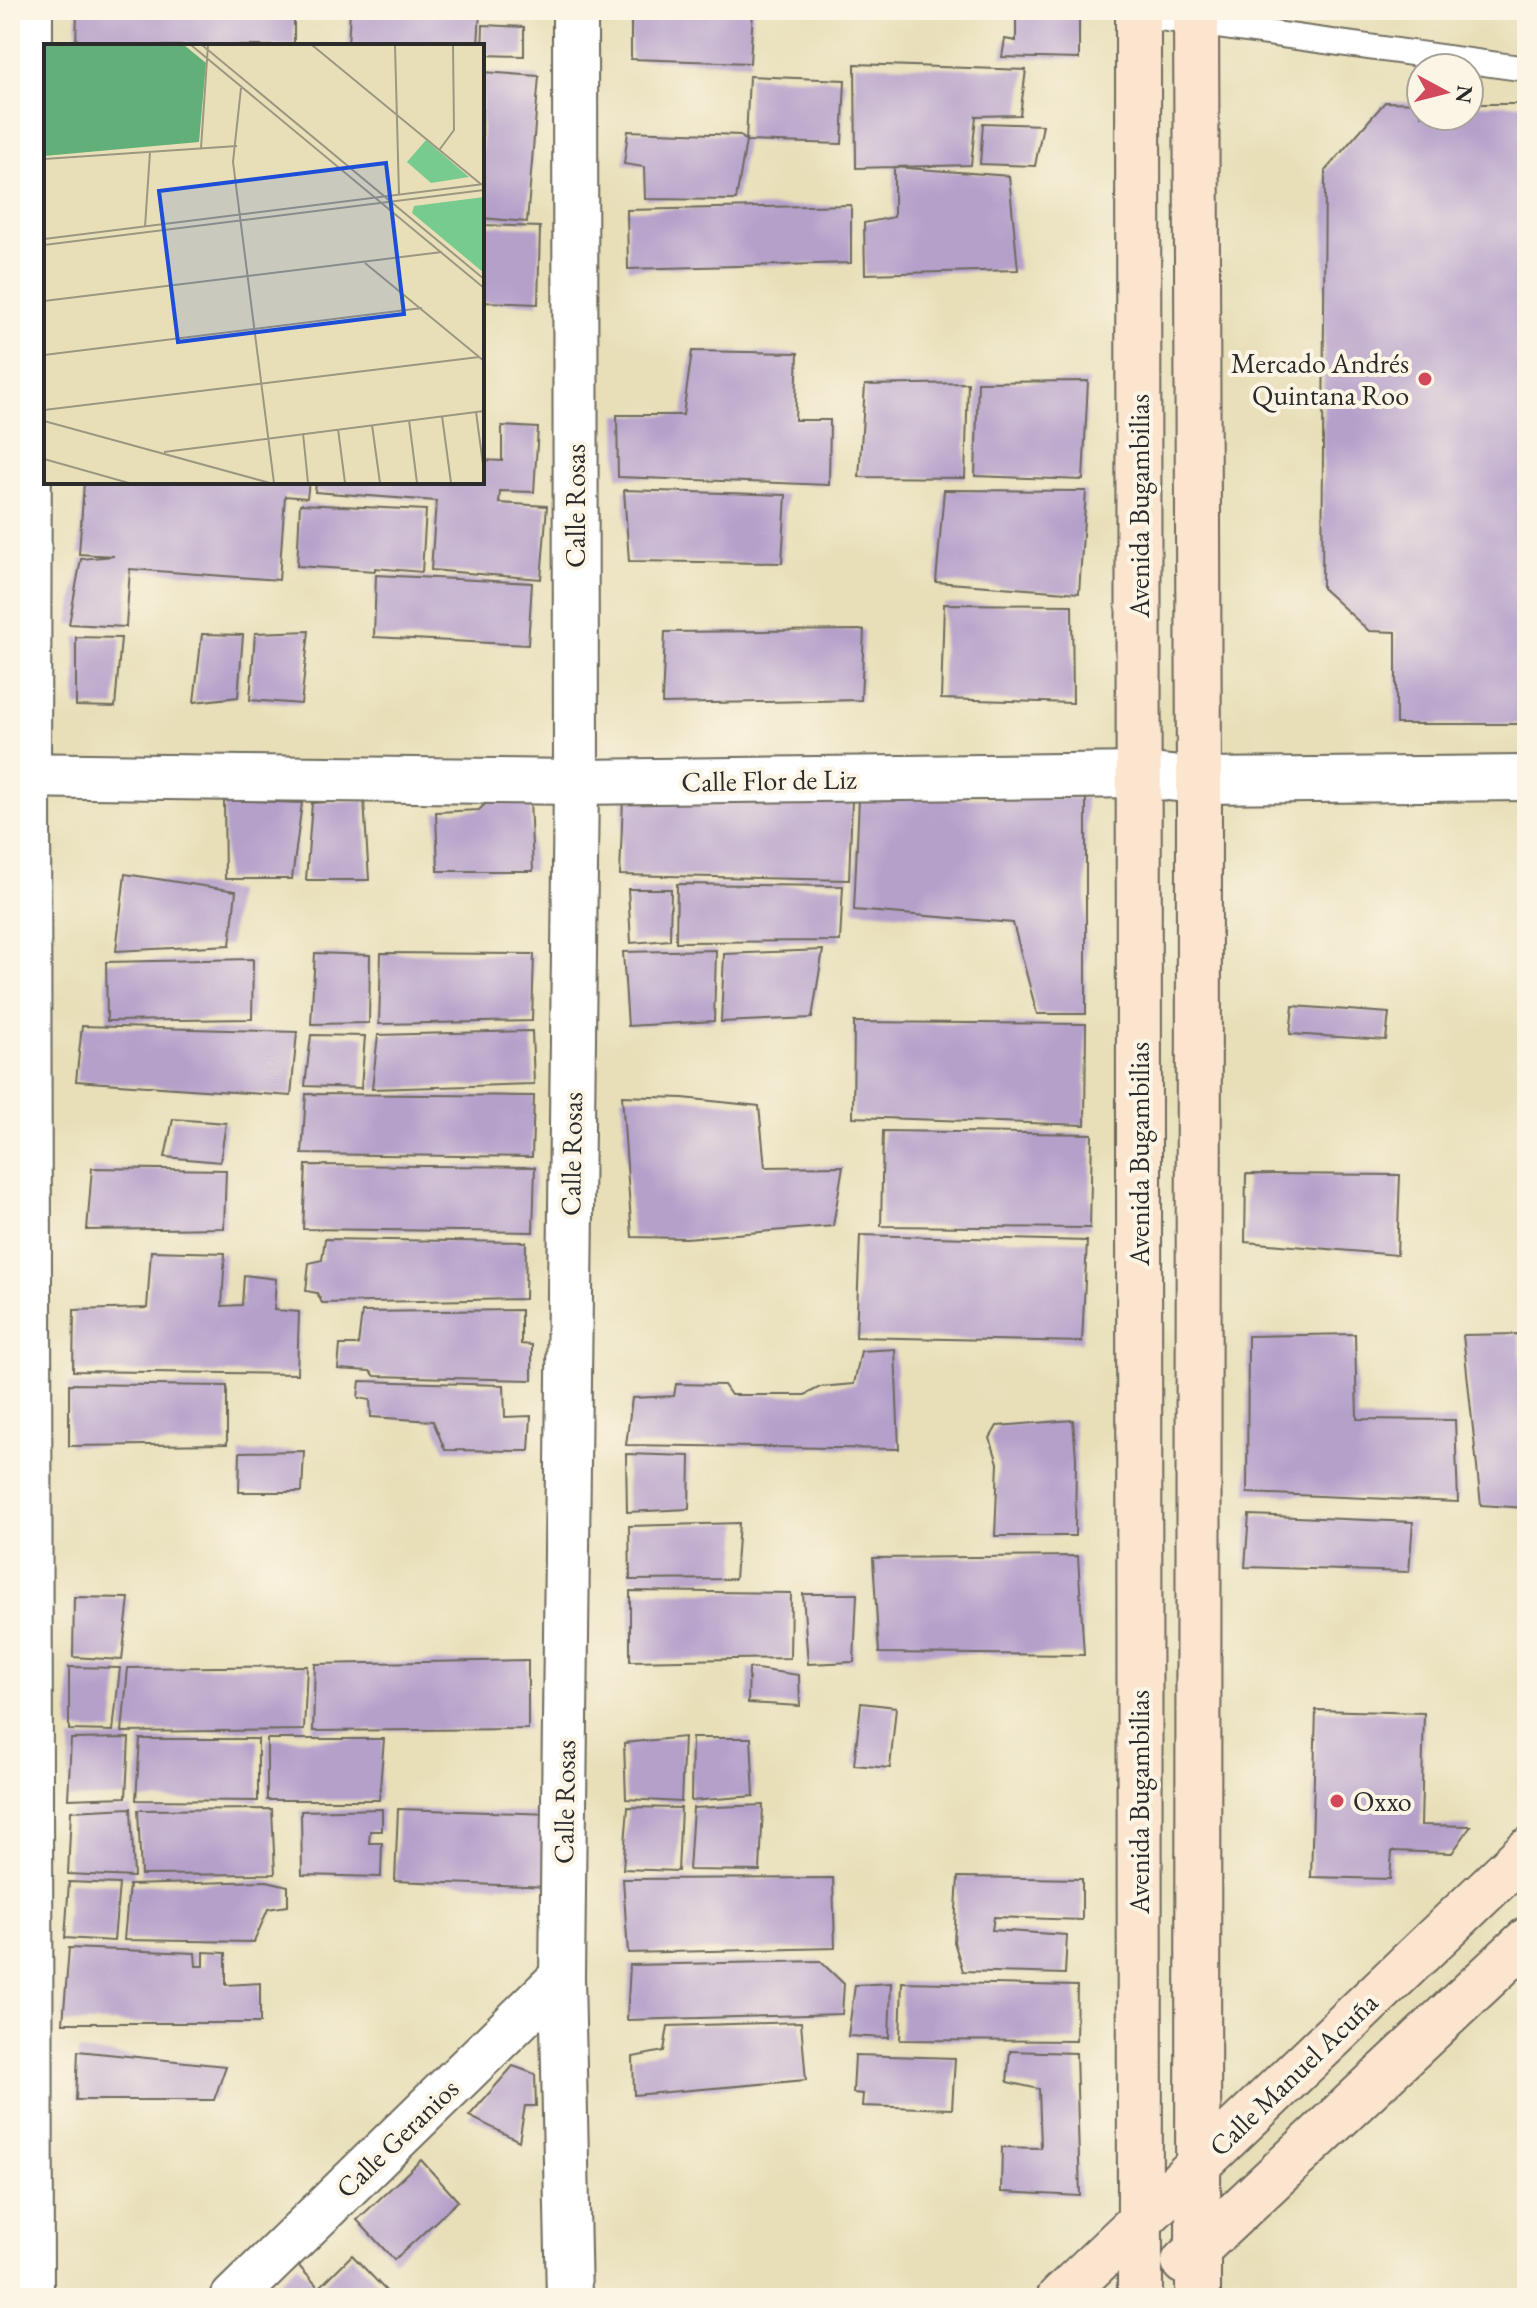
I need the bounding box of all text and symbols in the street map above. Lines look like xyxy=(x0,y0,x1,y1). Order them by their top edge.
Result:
inset map xyxy=(44,44,484,484)
north arrow xyxy=(1405,52,1485,132)
text: N xyxy=(1449,84,1480,105)
place label: Mercado Andrés Quintana Roo xyxy=(1231,345,1409,413)
marker: Mercado Andrés Quintana Roo xyxy=(1416,370,1434,388)
street label: Avenida Bugambilias xyxy=(1121,394,1157,619)
street label: Calle Rosas xyxy=(557,444,593,568)
street label: Calle Flor de Liz xyxy=(681,760,857,800)
street label: Avenida Bugambilias xyxy=(1121,1042,1157,1267)
street label: Calle Rosas xyxy=(552,1092,590,1216)
street label: Avenida Bugambilias xyxy=(1121,1690,1157,1915)
street label: Calle Rosas xyxy=(545,1740,583,1864)
place label: Oxxo xyxy=(1353,1783,1412,1819)
marker: Oxxo xyxy=(1328,1792,1346,1810)
street label: Calle Manuel Acuña xyxy=(1201,1984,1386,2164)
street label: Calle Geranios xyxy=(328,2070,466,2206)

